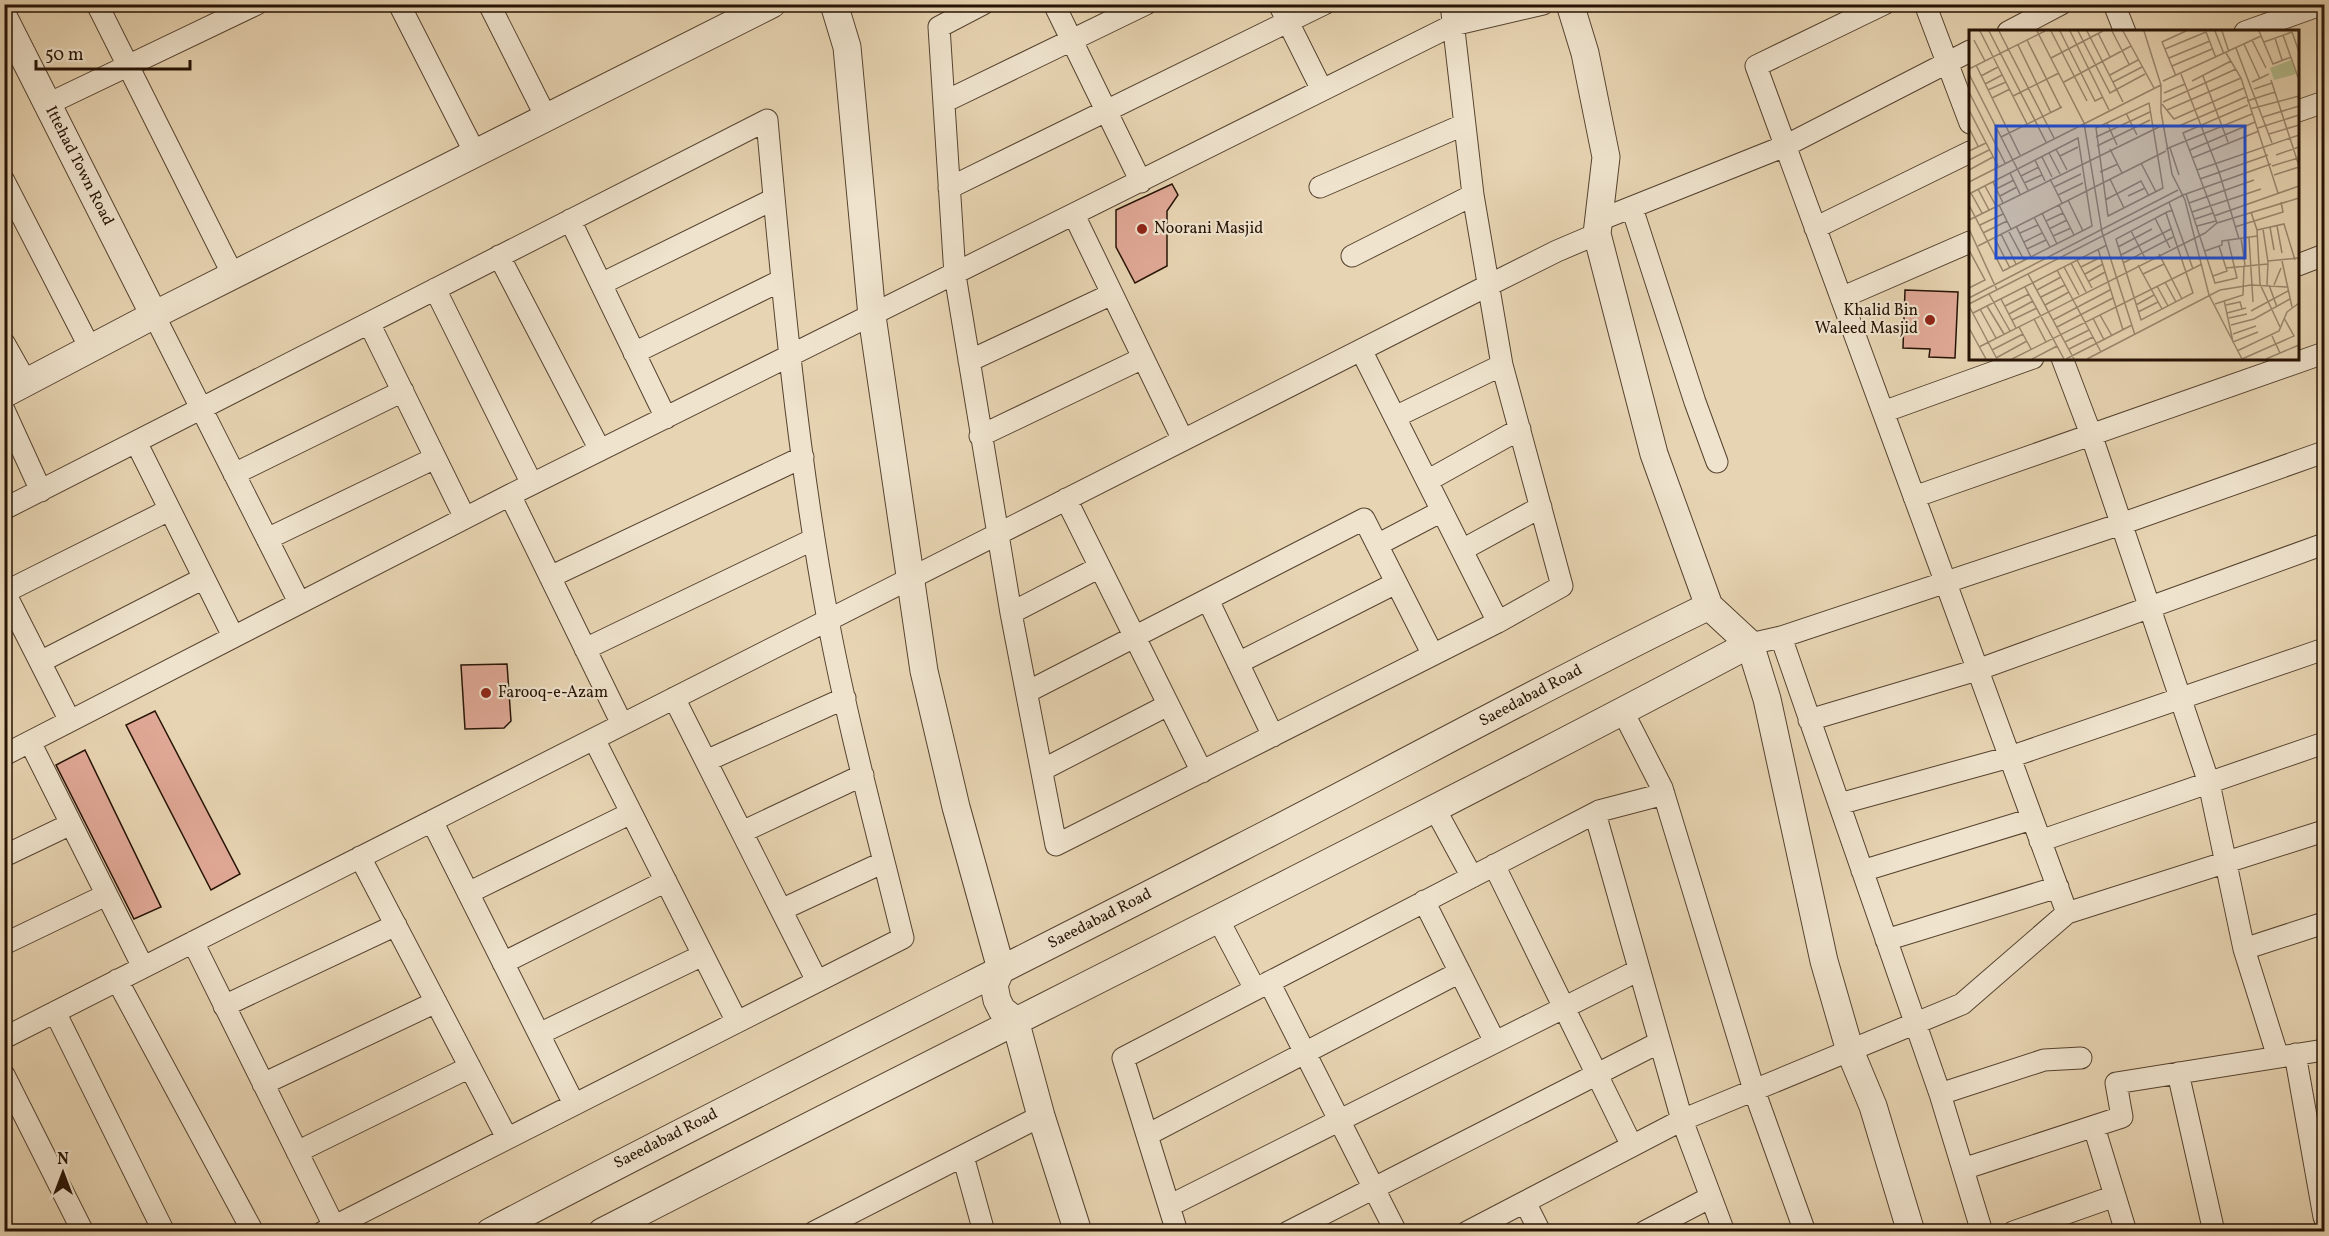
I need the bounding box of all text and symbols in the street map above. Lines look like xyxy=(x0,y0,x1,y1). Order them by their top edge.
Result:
inset map xyxy=(1969,30,2299,360)
scale bar xyxy=(36,33,190,71)
text: 50 m xyxy=(45,43,84,68)
street label: Ittehad Town Road xyxy=(39,103,119,229)
place label: Noorani Masjid xyxy=(1154,218,1263,240)
marker: Noorani Masjid xyxy=(1135,222,1149,236)
place label: Khalid Bin Waleed Masjid xyxy=(1815,300,1918,340)
marker: Khalid Bin Waleed Masjid xyxy=(1923,313,1937,327)
street label: Saeedabad Road xyxy=(1475,660,1587,732)
place label: Farooq-e-Azam xyxy=(498,682,608,704)
marker: Farooq-e-Azam xyxy=(479,686,493,700)
street label: Saeedabad Road xyxy=(1044,883,1156,955)
street label: Saeedabad Road xyxy=(610,1103,722,1175)
north arrow xyxy=(33,1143,93,1203)
text: N xyxy=(57,1149,69,1171)

